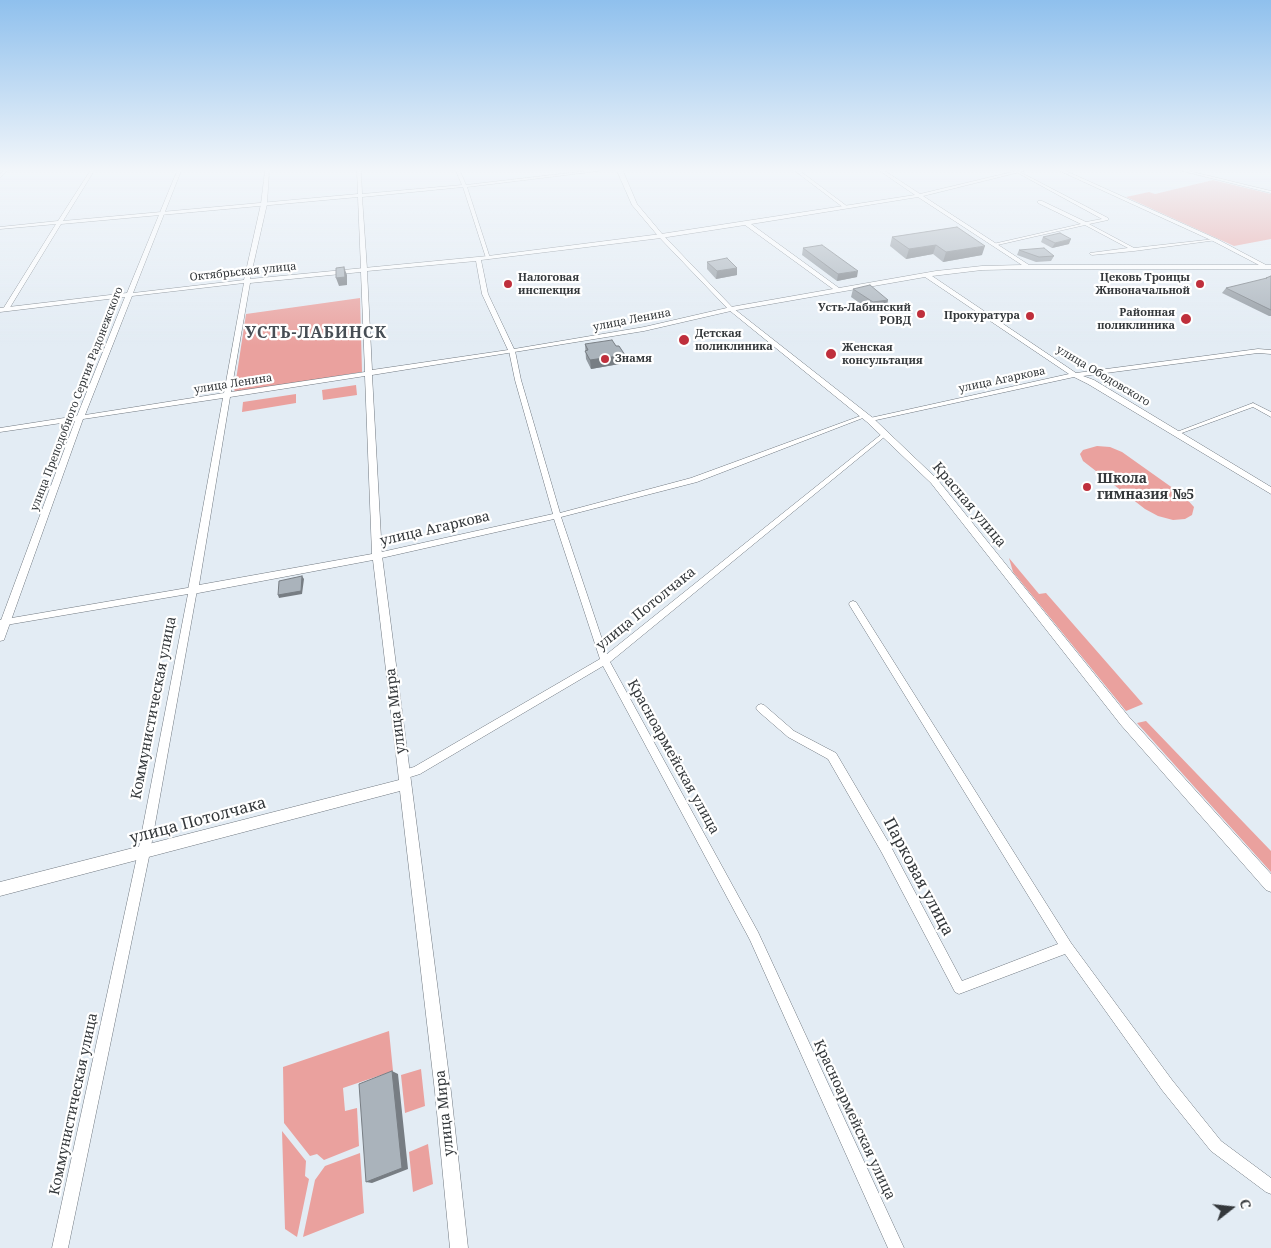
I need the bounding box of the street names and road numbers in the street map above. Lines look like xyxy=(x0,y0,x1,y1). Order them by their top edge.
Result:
street label: Октябрьская улица xyxy=(189,260,297,284)
street label: улица Преподобного Сергия Радонежского xyxy=(28,285,126,513)
street label: улица Ленина xyxy=(592,306,672,334)
street label: улица Ободовского xyxy=(1054,343,1152,409)
street label: улица Агаркова xyxy=(957,364,1047,396)
street label: улица Ленина xyxy=(193,371,273,397)
street label: Красная улица xyxy=(929,459,1009,551)
street label: улица Агаркова xyxy=(378,508,492,550)
street label: улица Потолчака xyxy=(593,564,699,654)
street label: Коммунистическая улица xyxy=(128,615,180,801)
street label: улица Мира xyxy=(382,667,410,755)
street label: Красноармейская улица xyxy=(623,677,723,837)
street label: улица Потолчака xyxy=(128,794,268,848)
street label: Парковая улица xyxy=(879,815,957,939)
street label: Коммунистическая улица xyxy=(46,1011,102,1197)
street label: Красноармейская улица xyxy=(810,1037,898,1203)
street label: улица Мира xyxy=(432,1069,458,1157)

